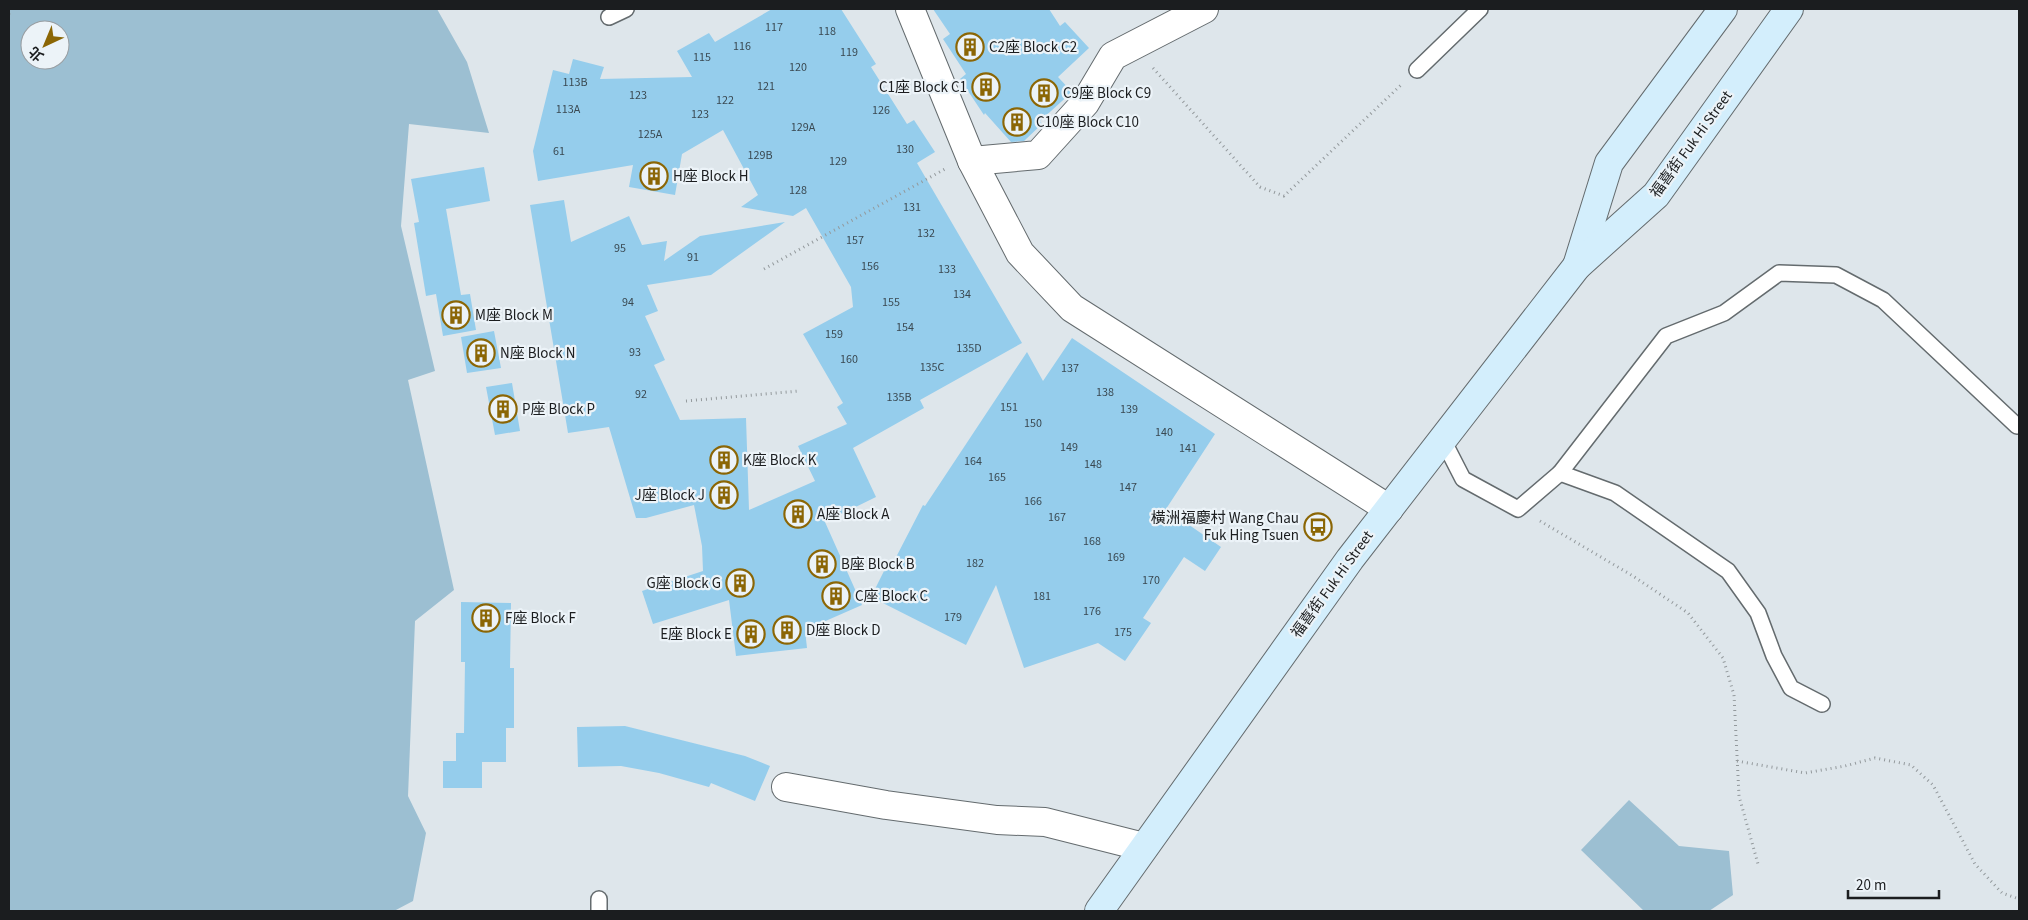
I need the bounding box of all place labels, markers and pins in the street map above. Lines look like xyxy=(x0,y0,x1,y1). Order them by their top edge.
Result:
building icon: C2座 Block C2 xyxy=(955,32,985,62)
place label: C2座 Block C2 xyxy=(989,37,1077,58)
building icon: C1座 Block C1 xyxy=(971,72,1001,102)
place label: C1座 Block C1 xyxy=(879,77,967,98)
building icon: C9座 Block C9 xyxy=(1029,78,1059,108)
place label: C9座 Block C9 xyxy=(1063,83,1151,104)
building icon: C10座 Block C10 xyxy=(1002,107,1032,137)
place label: C10座 Block C10 xyxy=(1036,112,1139,133)
building icon: H座 Block H xyxy=(639,161,669,191)
place label: H座 Block H xyxy=(673,166,749,187)
building icon: M座 Block M xyxy=(441,300,471,330)
place label: M座 Block M xyxy=(475,305,553,326)
building icon: N座 Block N xyxy=(466,338,496,368)
place label: N座 Block N xyxy=(500,343,575,364)
building icon: P座 Block P xyxy=(488,394,518,424)
place label: P座 Block P xyxy=(522,399,595,420)
building icon: K座 Block K xyxy=(709,445,739,475)
place label: K座 Block K xyxy=(743,450,817,471)
building icon: J座 Block J xyxy=(709,480,739,510)
place label: J座 Block J xyxy=(635,485,705,506)
building icon: A座 Block A xyxy=(783,499,813,529)
place label: A座 Block A xyxy=(817,504,890,525)
place label: 橫洲福慶村 Wang Chau Fuk Hing Tsuen xyxy=(1151,508,1299,546)
bus stop icon: 橫洲福慶村 Wang Chau Fuk Hing Tsuen xyxy=(1303,512,1333,542)
building icon: B座 Block B xyxy=(807,549,837,579)
place label: B座 Block B xyxy=(841,554,915,575)
building icon: G座 Block G xyxy=(725,568,755,598)
place label: G座 Block G xyxy=(646,573,721,594)
building icon: C座 Block C xyxy=(821,581,851,611)
place label: C座 Block C xyxy=(855,586,929,607)
building icon: F座 Block F xyxy=(471,603,501,633)
place label: F座 Block F xyxy=(505,608,576,629)
building icon: D座 Block D xyxy=(772,615,802,645)
building icon: E座 Block E xyxy=(736,619,766,649)
place label: D座 Block D xyxy=(806,620,881,641)
place label: E座 Block E xyxy=(660,624,732,645)

